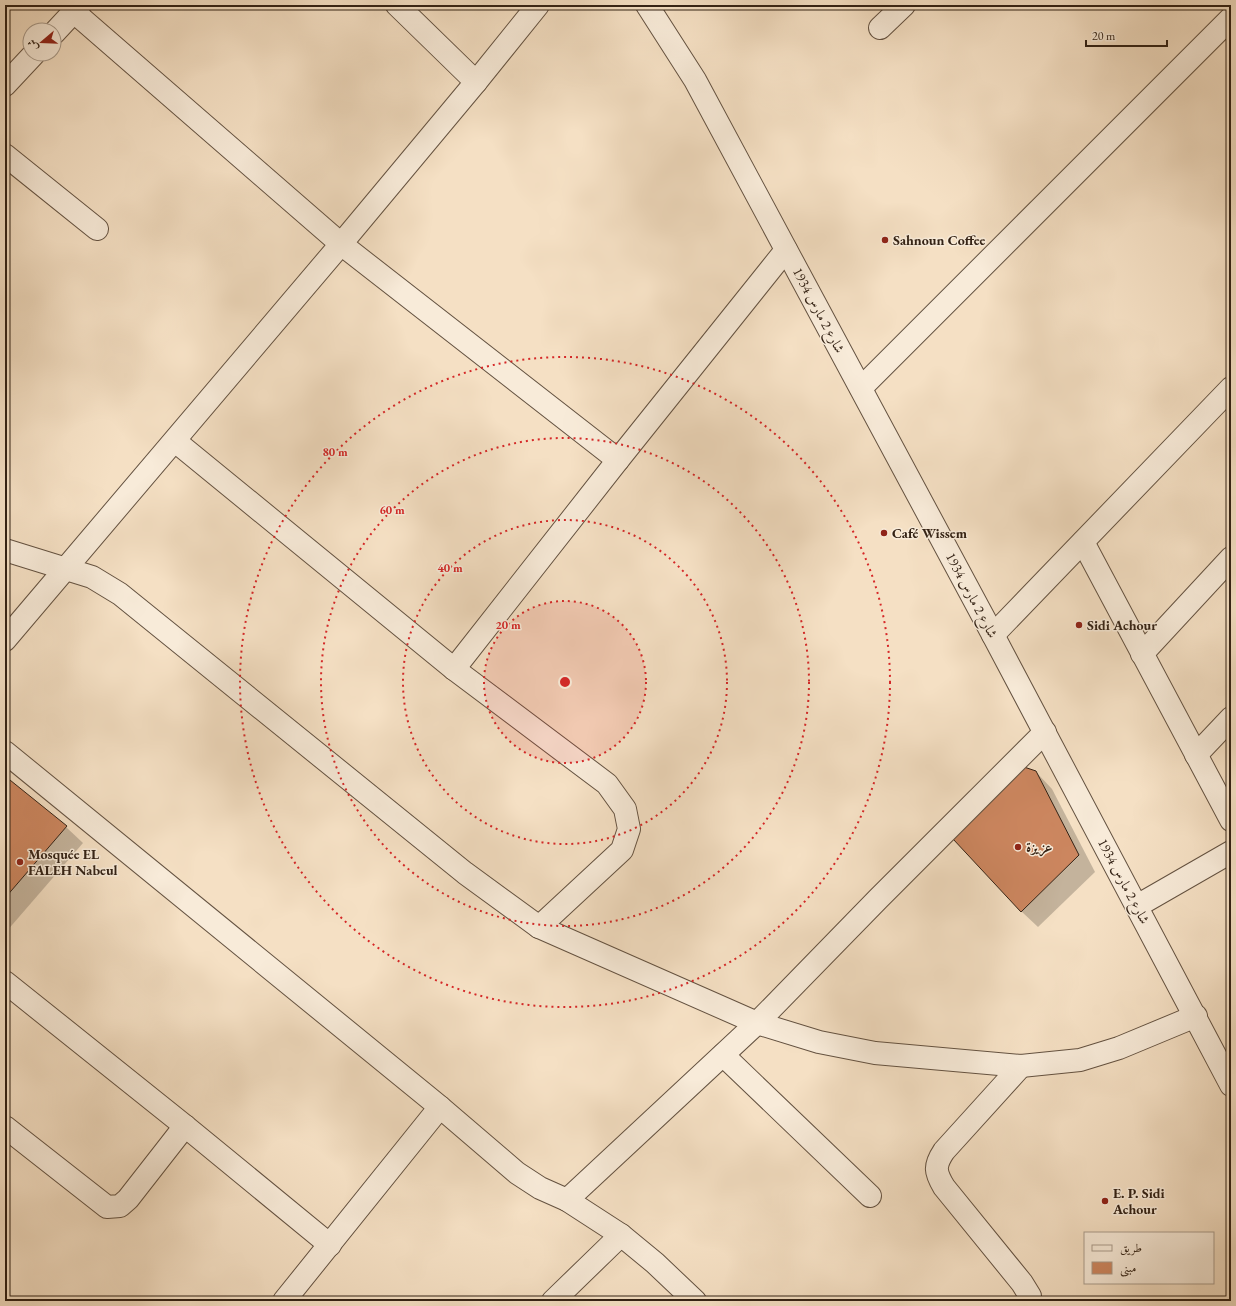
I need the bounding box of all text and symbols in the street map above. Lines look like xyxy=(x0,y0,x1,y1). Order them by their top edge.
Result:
north arrow xyxy=(22,22,62,62)
scale bar xyxy=(1086,22,1167,48)
text: 20 m xyxy=(1092,28,1116,44)
text: ش xyxy=(24,38,41,53)
place label: Sahnoun Coffee xyxy=(893,231,986,249)
marker: Sahnoun Coffee xyxy=(880,235,890,245)
street label: شارع 2 مارس 1934 xyxy=(786,264,849,357)
text: 80 m xyxy=(322,444,348,460)
text: 60 m xyxy=(379,502,405,518)
place label: Café Wissem xyxy=(892,524,968,542)
marker: Café Wissem xyxy=(879,528,889,538)
street label: شارع 2 مارس 1934 xyxy=(939,549,1002,642)
text: 40 m xyxy=(437,560,463,576)
place label: Sidi Achour xyxy=(1087,616,1157,634)
text: 20 m xyxy=(495,617,521,633)
marker: Sidi Achour xyxy=(1074,620,1084,630)
centre of rings xyxy=(558,675,572,689)
street label: شارع 2 مارس 1934 xyxy=(1091,835,1154,928)
place label: عزيزة xyxy=(1026,838,1053,857)
marker: عزيزة xyxy=(1013,842,1023,852)
place label: Mosquée EL FALEH Nabeul xyxy=(28,845,118,879)
marker: Mosquée EL FALEH Nabeul xyxy=(15,857,25,867)
place label: E. P. Sidi Achour xyxy=(1112,1184,1165,1218)
marker: E. P. Sidi Achour xyxy=(1100,1196,1110,1206)
legend xyxy=(1084,1232,1214,1284)
text: طريق xyxy=(1120,1240,1142,1256)
text: مبنى xyxy=(1120,1260,1136,1277)

